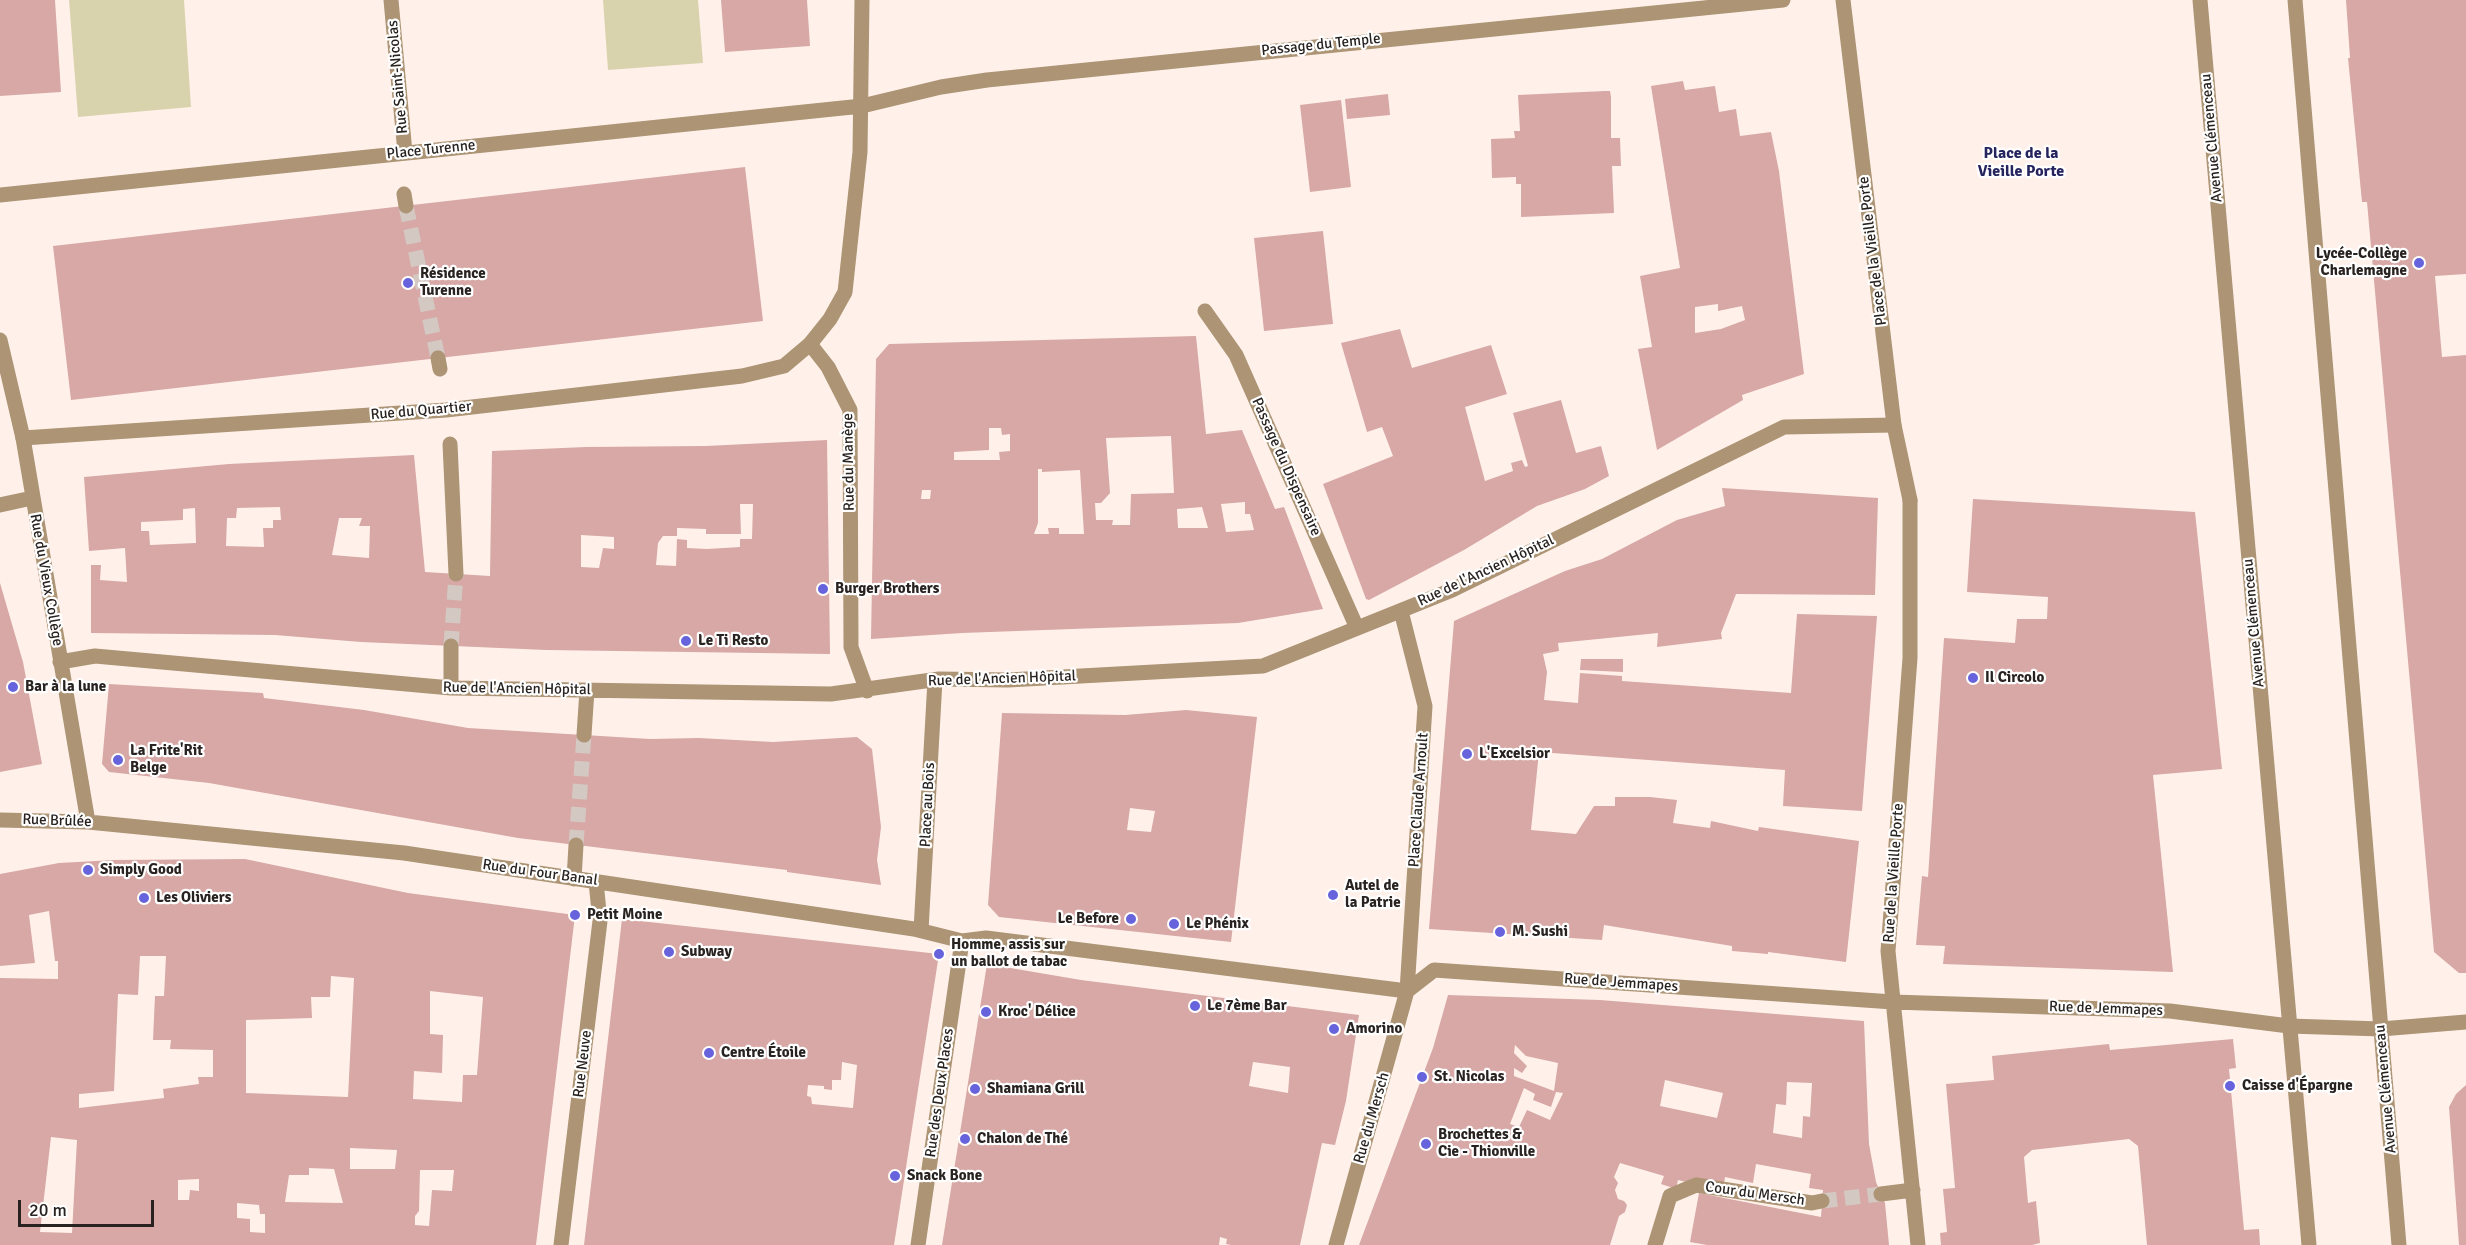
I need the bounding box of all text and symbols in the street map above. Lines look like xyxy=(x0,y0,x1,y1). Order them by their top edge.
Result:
street label: Rue Saint-Nicolas xyxy=(384,19,412,135)
street label: Passage du Temple xyxy=(1260,30,1382,60)
street label: Avenue Clémenceau xyxy=(2197,73,2227,203)
street label: Place Turenne xyxy=(386,136,476,164)
district label: Place de la Vieille Porte xyxy=(1978,144,2064,182)
street label: Place de la Vieille Porte xyxy=(1855,175,1891,327)
place label: Lycée-Collège Charlemagne xyxy=(2316,245,2407,280)
marker: Lycée-Collège Charlemagne xyxy=(2412,256,2426,270)
place label: Résidence Turenne xyxy=(420,265,486,300)
marker: Résidence Turenne xyxy=(401,276,415,290)
street label: Passage du Dispensaire xyxy=(1247,395,1325,539)
street label: Rue du Quartier xyxy=(370,398,472,424)
street label: Rue du Manège xyxy=(839,413,859,511)
street label: Rue du Vieux Collège xyxy=(26,513,66,647)
street label: Rue de l'Ancien Hôpital xyxy=(1415,532,1557,610)
street label: Avenue Clémenceau xyxy=(2239,558,2269,688)
place label: Burger Brothers xyxy=(835,580,939,598)
marker: Burger Brothers xyxy=(816,582,830,596)
place label: Le Ti Resto xyxy=(698,632,768,650)
marker: Le Ti Resto xyxy=(679,634,693,648)
street label: Rue de l'Ancien Hôpital xyxy=(928,667,1076,691)
place label: Il Circolo xyxy=(1985,669,2044,687)
marker: Il Circolo xyxy=(1966,671,1980,685)
place label: Bar à la lune xyxy=(25,678,106,696)
street label: Rue de l'Ancien Hôpital xyxy=(443,679,591,699)
marker: Bar à la lune xyxy=(6,680,20,694)
street label: Place Claude Arnoult xyxy=(1405,732,1433,868)
place label: La Frite'Rit Belge xyxy=(130,742,203,777)
place label: L'Excelsior xyxy=(1479,745,1550,763)
marker: L'Excelsior xyxy=(1460,747,1474,761)
marker: La Frite'Rit Belge xyxy=(111,753,125,767)
street label: Place au Bois xyxy=(917,762,939,848)
street label: Rue de la Vieille Porte xyxy=(1880,803,1908,943)
street label: Rue Brûlée xyxy=(22,811,92,831)
street label: Rue du Four Banal xyxy=(481,856,599,890)
place label: Simply Good xyxy=(100,861,182,879)
marker: Simply Good xyxy=(81,863,95,877)
place label: Autel de la Patrie xyxy=(1345,877,1401,912)
marker: Autel de la Patrie xyxy=(1326,888,1340,902)
place label: Les Oliviers xyxy=(156,889,231,907)
marker: Les Oliviers xyxy=(137,891,151,905)
place label: Petit Moine xyxy=(587,906,662,924)
marker: Petit Moine xyxy=(568,908,582,922)
place label: Le Before xyxy=(1058,910,1119,928)
marker: Le Before xyxy=(1124,912,1138,926)
place label: Le Phénix xyxy=(1186,915,1249,933)
marker: Le Phénix xyxy=(1167,917,1181,931)
place label: M. Sushi xyxy=(1512,923,1568,941)
marker: M. Sushi xyxy=(1493,925,1507,939)
place label: Homme, assis sur un ballot de tabac xyxy=(951,936,1067,971)
place label: Subway xyxy=(681,943,732,961)
marker: Subway xyxy=(662,945,676,959)
marker: Homme, assis sur un ballot de tabac xyxy=(932,947,946,961)
street label: Rue de Jemmapes xyxy=(1563,970,1679,996)
place label: Le 7ème Bar xyxy=(1207,997,1287,1015)
street label: Rue de Jemmapes xyxy=(2049,998,2163,1020)
marker: Le 7ème Bar xyxy=(1188,999,1202,1013)
place label: Kroc' Délice xyxy=(998,1003,1076,1021)
marker: Kroc' Délice xyxy=(979,1005,993,1019)
place label: Amorino xyxy=(1346,1020,1402,1038)
marker: Amorino xyxy=(1327,1022,1341,1036)
street label: Avenue Clémenceau xyxy=(2371,1024,2401,1154)
street label: Rue des Deux Places xyxy=(922,1027,958,1159)
street label: Rue Neuve xyxy=(570,1029,596,1099)
place label: Centre Étoile xyxy=(721,1044,806,1062)
marker: Centre Étoile xyxy=(702,1046,716,1060)
place label: St. Nicolas xyxy=(1434,1068,1504,1086)
street label: Rue du Mersch xyxy=(1350,1070,1394,1166)
marker: St. Nicolas xyxy=(1415,1070,1429,1084)
place label: Caisse d'Épargne xyxy=(2242,1077,2353,1095)
marker: Caisse d'Épargne xyxy=(2223,1079,2237,1093)
place label: Shamiana Grill xyxy=(987,1080,1084,1098)
marker: Shamiana Grill xyxy=(968,1082,982,1096)
place label: Brochettes & Cie - Thionville xyxy=(1438,1126,1535,1161)
place label: Chalon de Thé xyxy=(977,1130,1068,1148)
marker: Chalon de Thé xyxy=(958,1132,972,1146)
marker: Brochettes & Cie - Thionville xyxy=(1419,1137,1433,1151)
place label: Snack Bone xyxy=(907,1167,982,1185)
marker: Snack Bone xyxy=(888,1169,902,1183)
street label: Cour du Mersch xyxy=(1704,1178,1806,1210)
scale bar xyxy=(21,1188,158,1226)
text: 20 m xyxy=(29,1199,67,1221)

